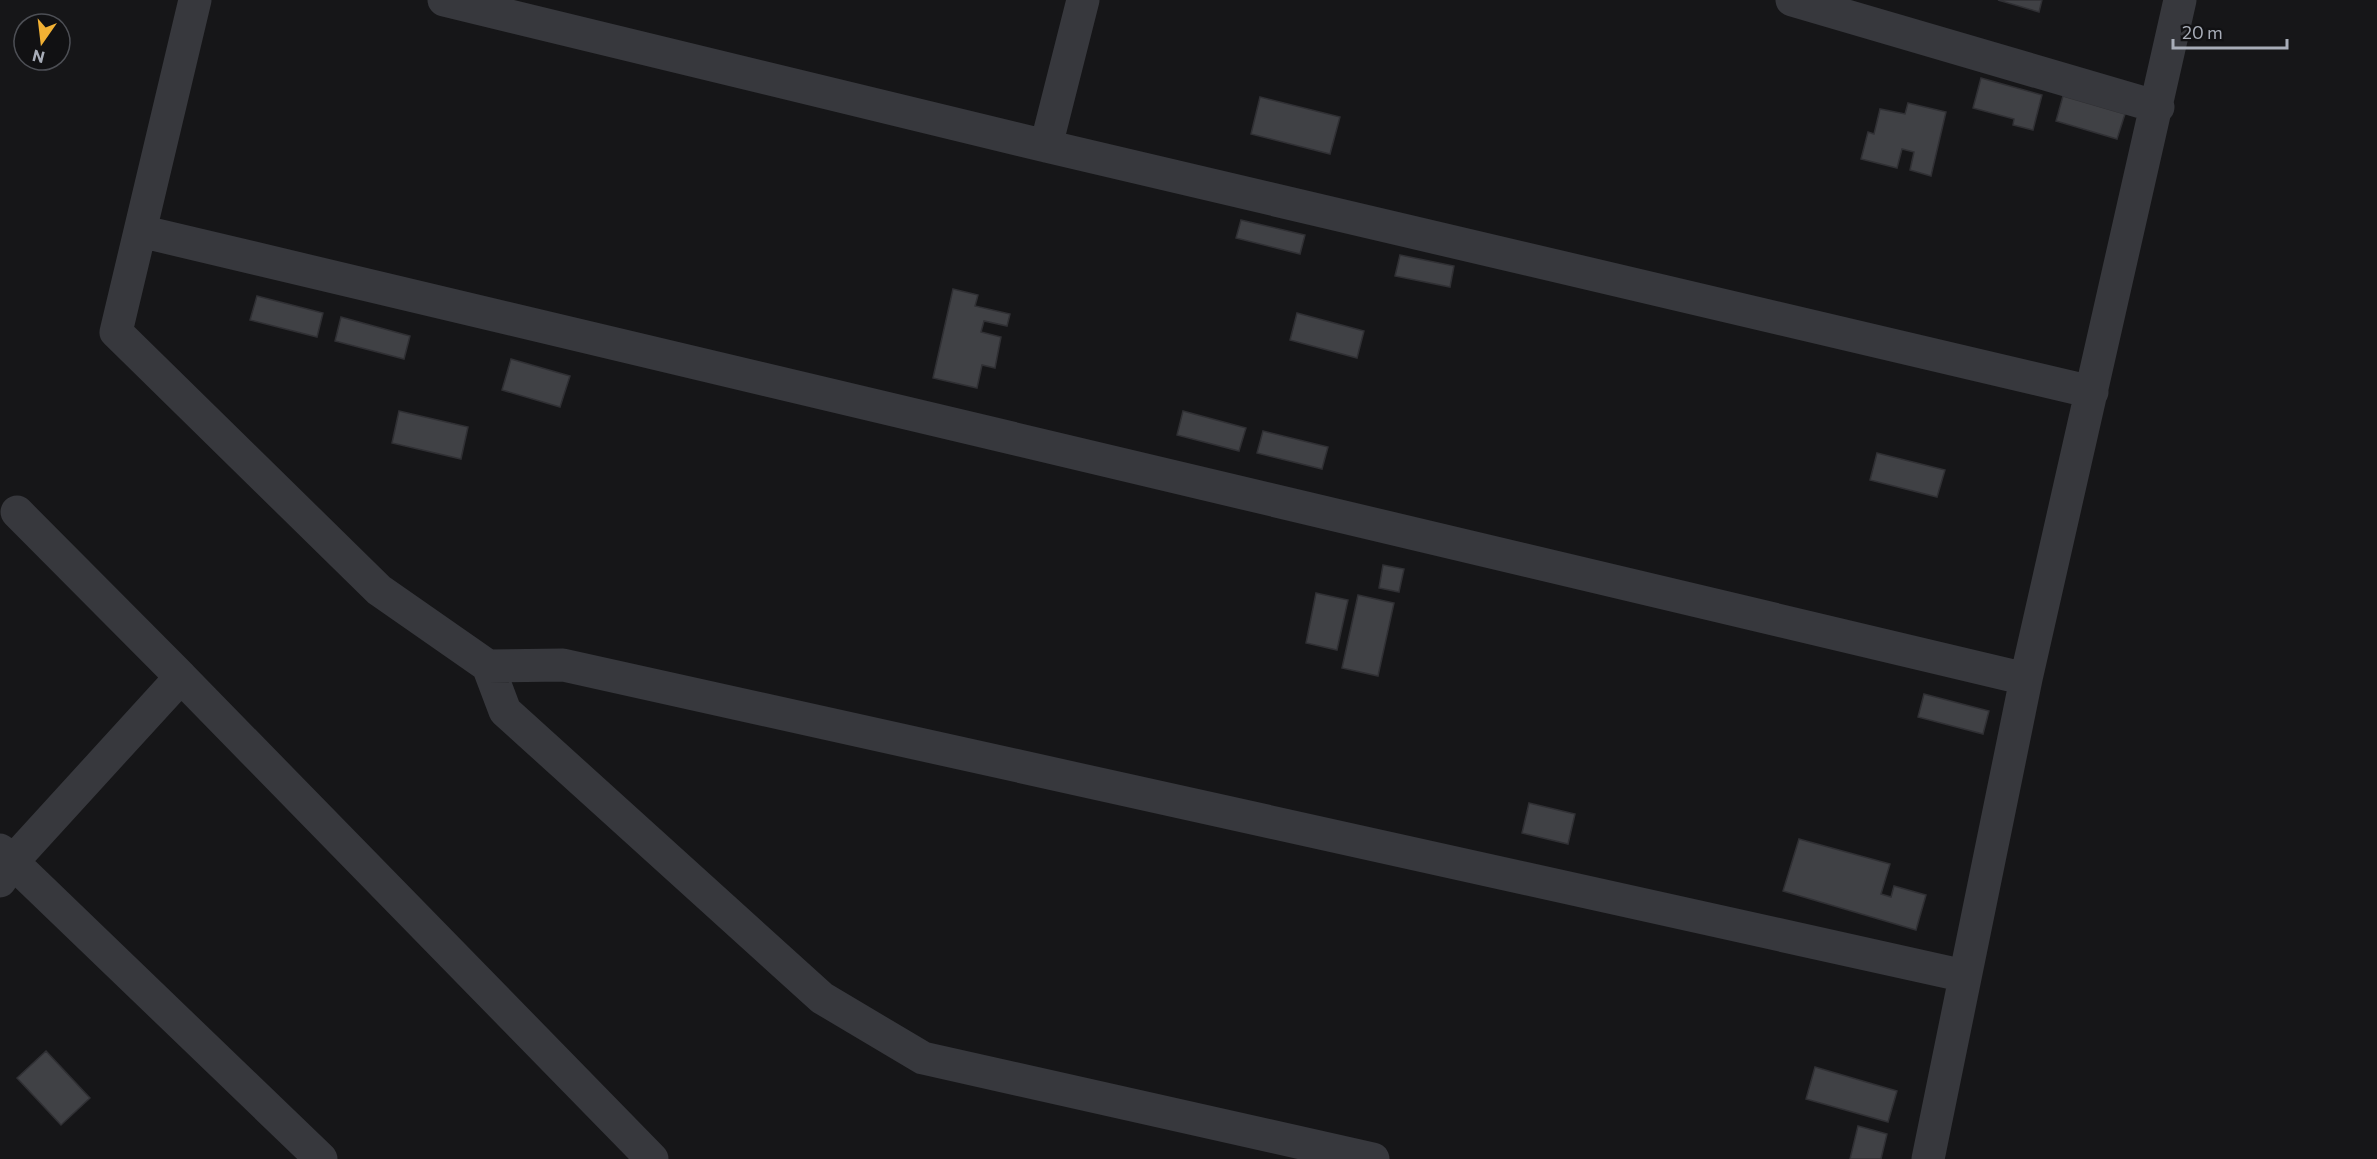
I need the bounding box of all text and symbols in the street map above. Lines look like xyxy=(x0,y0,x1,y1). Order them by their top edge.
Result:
north arrow xyxy=(12,12,72,72)
scale bar xyxy=(2173,12,2287,50)
text: 20 m xyxy=(2182,21,2223,43)
text: N xyxy=(30,46,46,68)

